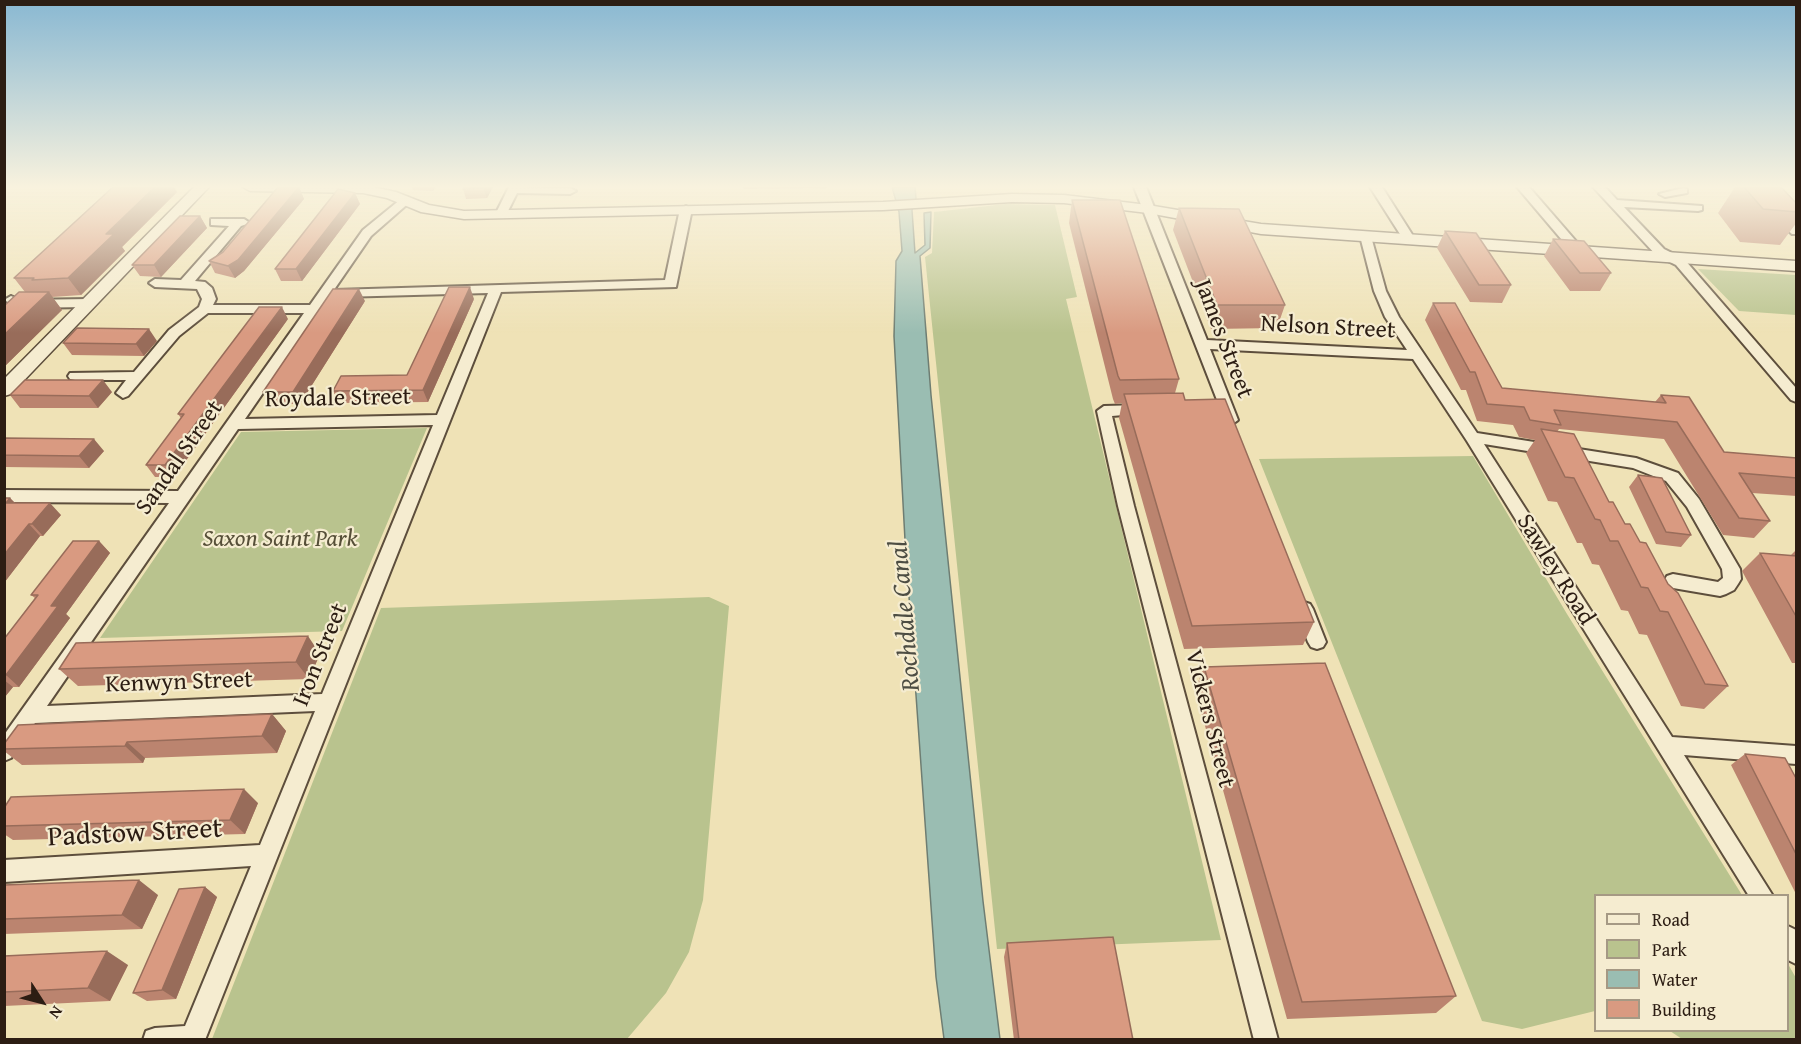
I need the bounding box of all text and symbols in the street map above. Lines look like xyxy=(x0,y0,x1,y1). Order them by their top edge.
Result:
street label: James Street xyxy=(1187,275,1259,403)
street label: Nelson Street xyxy=(1260,310,1396,346)
street label: Roydale Street xyxy=(265,383,411,415)
street label: Sandal Street xyxy=(130,395,230,521)
street label: Sawley Road xyxy=(1510,509,1600,631)
park label: Saxon Saint Park xyxy=(202,526,358,554)
water label: Rochdale Canal xyxy=(884,539,928,693)
street label: Iron Street xyxy=(287,599,355,711)
street label: Vickers Street xyxy=(1178,647,1240,791)
street label: Kenwyn Street xyxy=(105,666,253,700)
street label: Padstow Street xyxy=(47,813,223,855)
legend xyxy=(1594,894,1789,1032)
text: Road xyxy=(1652,906,1690,933)
text: Park xyxy=(1652,936,1687,963)
text: Water xyxy=(1652,966,1697,993)
north arrow xyxy=(12,972,72,1032)
text: Building xyxy=(1652,996,1716,1023)
text: N xyxy=(44,1001,69,1024)

